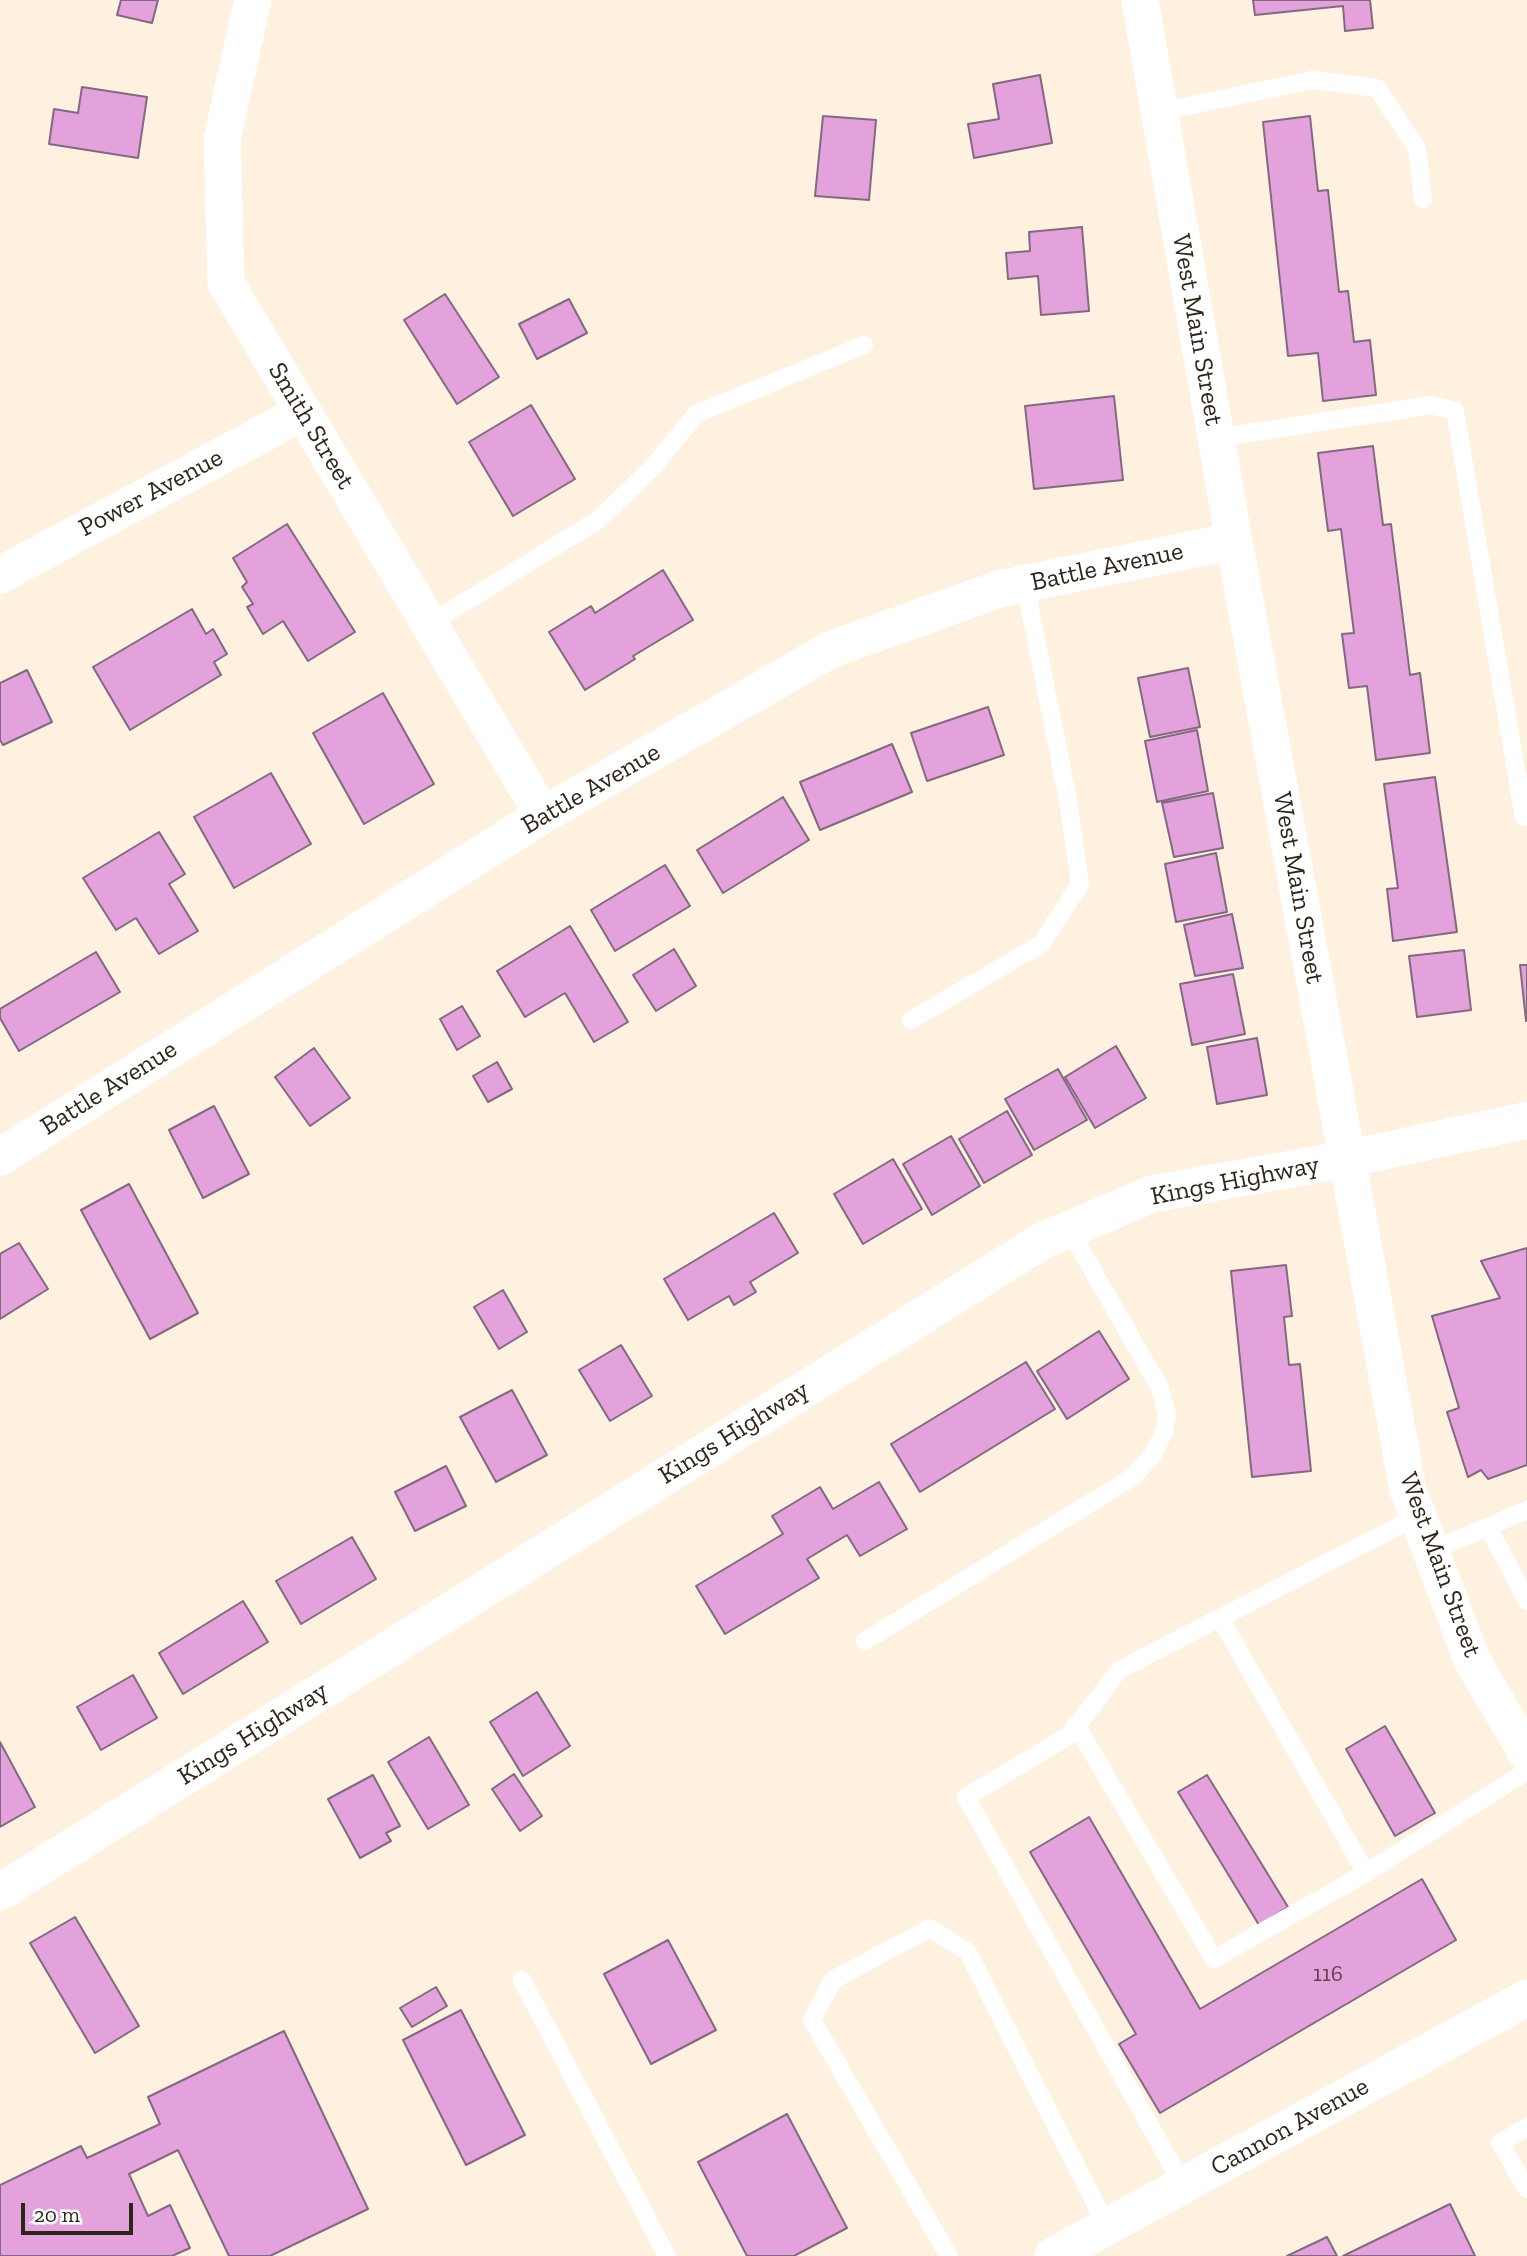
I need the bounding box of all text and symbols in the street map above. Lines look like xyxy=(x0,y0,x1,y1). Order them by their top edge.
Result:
street label: West Main Street xyxy=(1165,232,1229,428)
street label: Smith Street xyxy=(261,357,361,495)
street label: Power Avenue xyxy=(74,442,228,544)
street label: Battle Avenue xyxy=(1028,536,1186,598)
street label: Battle Avenue xyxy=(516,737,666,841)
street label: West Main Street xyxy=(1266,790,1330,986)
street label: Battle Avenue xyxy=(35,1034,183,1142)
street label: Kings Highway xyxy=(1148,1149,1322,1213)
street label: Kings Highway xyxy=(653,1375,815,1491)
street label: West Main Street xyxy=(1392,1468,1488,1662)
street label: Kings Highway xyxy=(172,1676,334,1792)
house number: 116 xyxy=(1313,1960,1343,1988)
street label: Cannon Avenue xyxy=(1206,2071,1374,2183)
scale bar xyxy=(24,2190,136,2234)
text: 20 m xyxy=(34,2202,80,2227)

